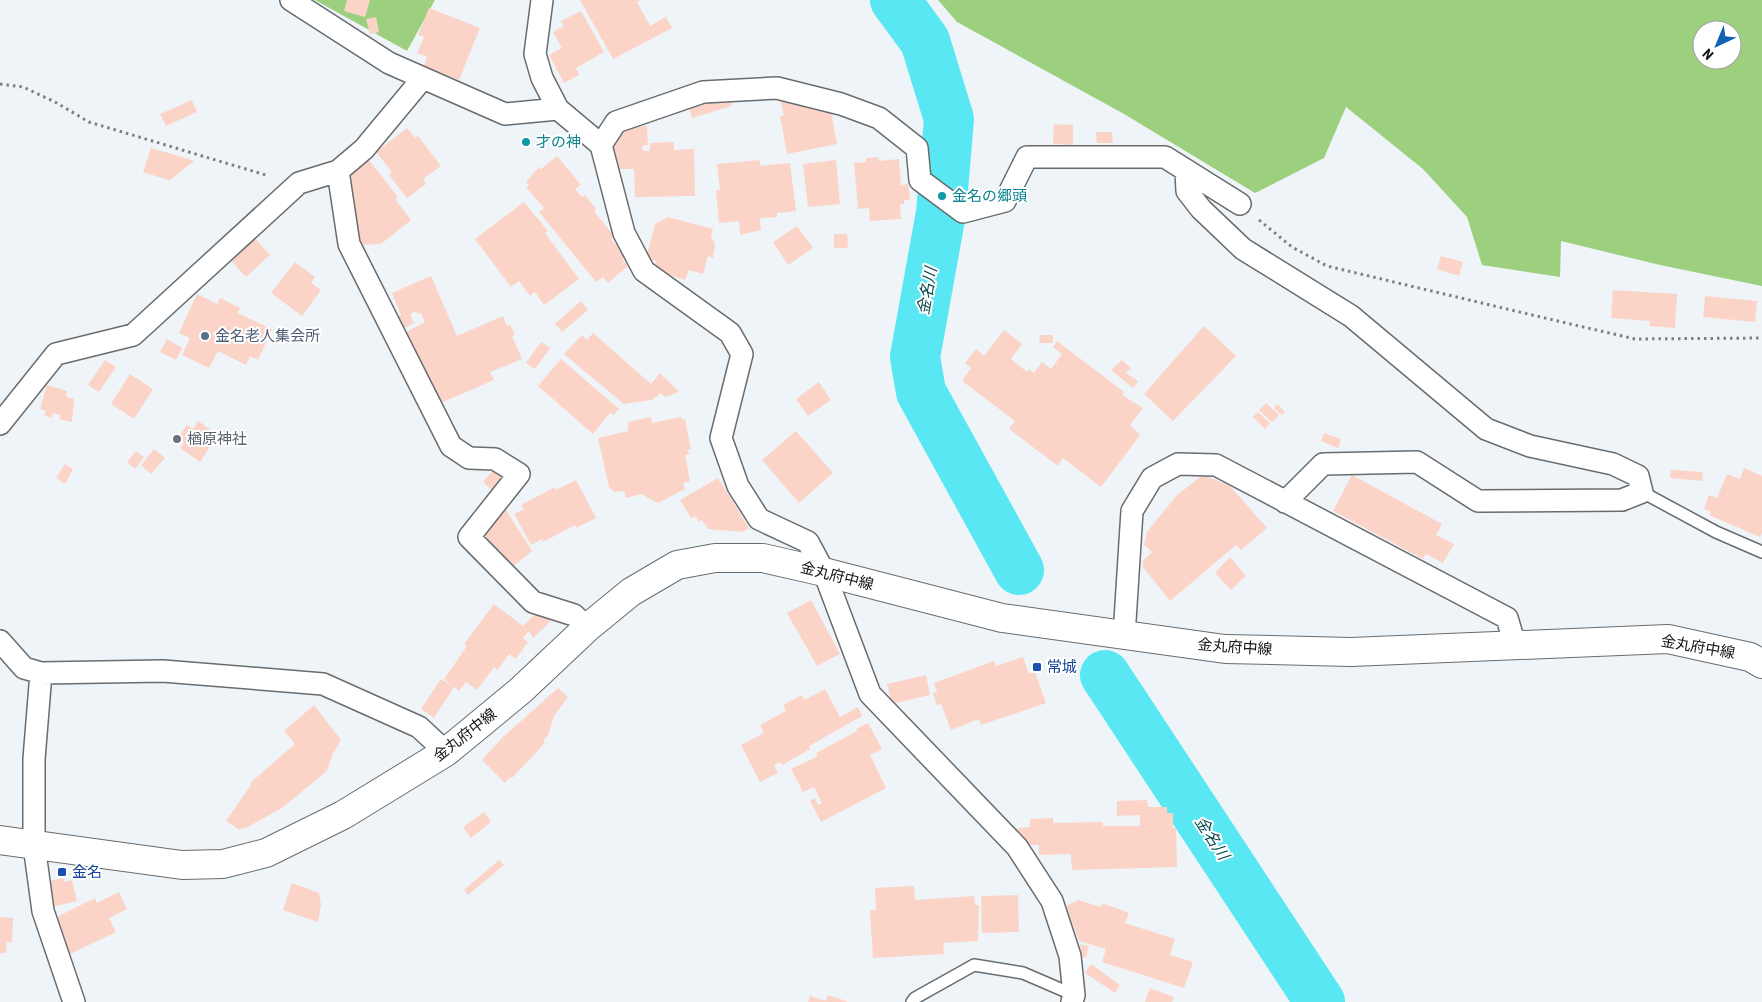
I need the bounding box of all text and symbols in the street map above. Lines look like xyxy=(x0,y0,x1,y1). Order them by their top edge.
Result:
north arrow xyxy=(1692,20,1742,70)
text: N xyxy=(1699,46,1717,63)
place label: 才の神 xyxy=(536,133,581,151)
marker: 才の神 xyxy=(520,136,532,148)
place label: 金名の郷頭 xyxy=(952,187,1027,205)
marker: 金名の郷頭 xyxy=(936,190,948,202)
water label: 金名川 xyxy=(913,264,941,316)
place label: 金名老人集会所 xyxy=(215,327,320,345)
marker: 金名老人集会所 xyxy=(199,330,211,342)
place label: 楢原神社 xyxy=(187,430,247,448)
marker: 楢原神社 xyxy=(171,433,183,445)
street label: 金丸府中線 xyxy=(798,558,876,594)
street label: 金丸府中線 xyxy=(1659,632,1737,662)
street label: 金丸府中線 xyxy=(1197,635,1273,659)
place label: 常城 xyxy=(1047,658,1077,676)
marker: 常城 xyxy=(1031,661,1043,673)
street label: 金丸府中線 xyxy=(430,705,500,765)
water label: 金名川 xyxy=(1191,813,1234,865)
place label: 金名 xyxy=(72,863,102,881)
marker: 金名 xyxy=(56,866,68,878)

